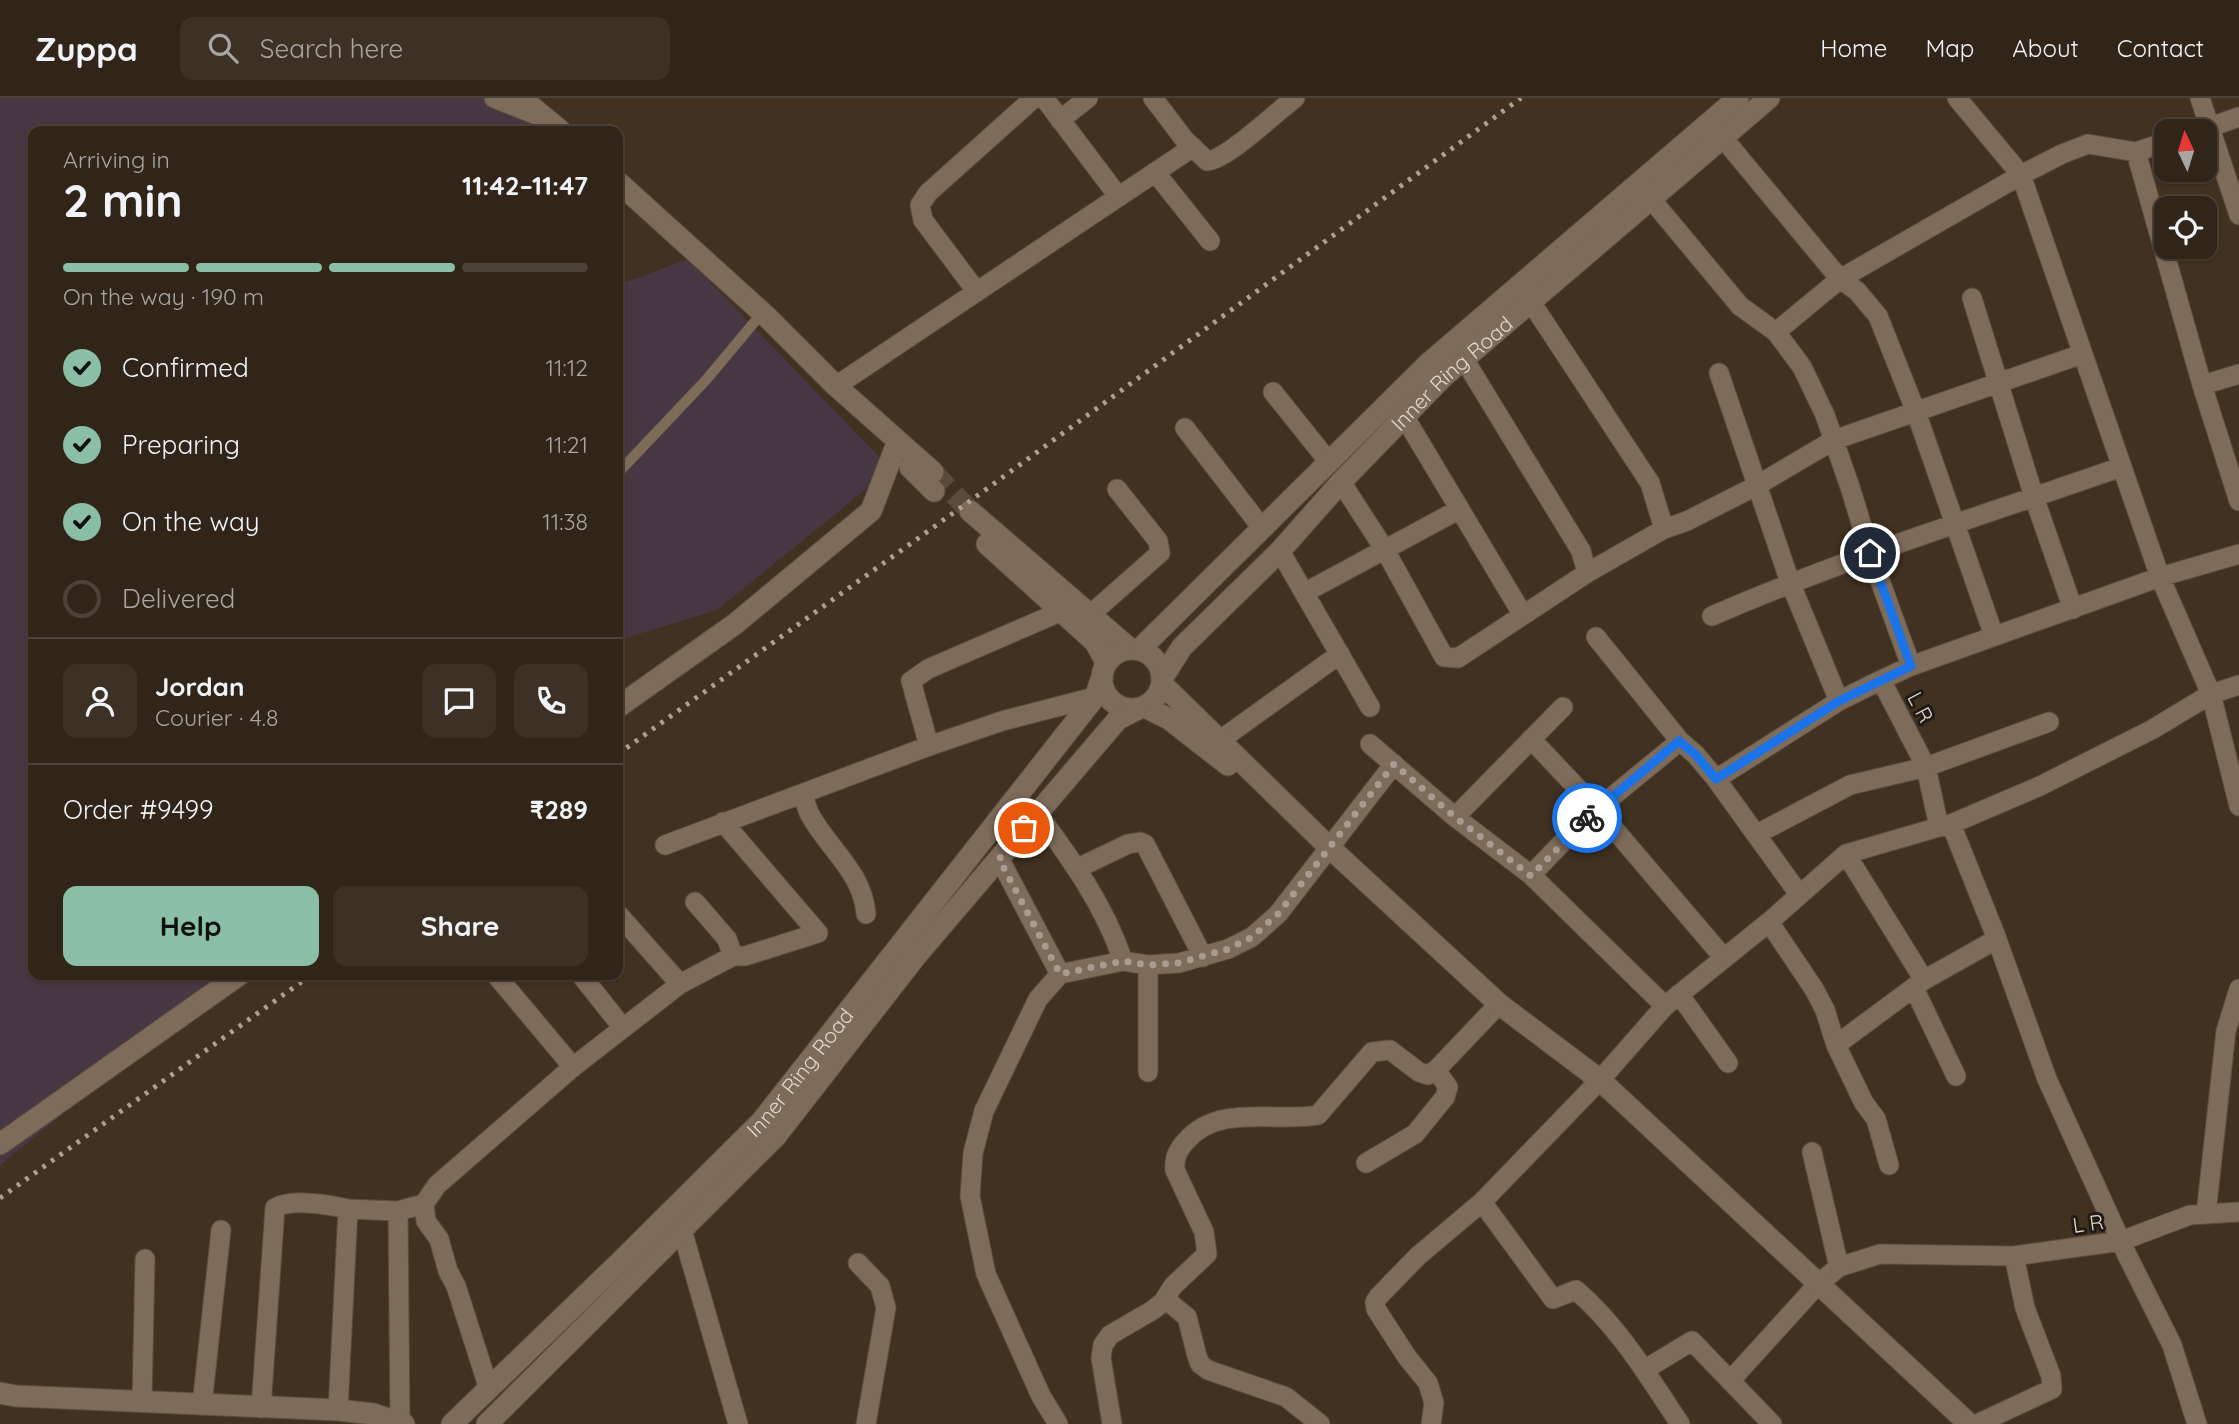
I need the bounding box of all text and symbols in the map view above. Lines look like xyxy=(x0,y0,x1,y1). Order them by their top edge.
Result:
search box xyxy=(180,17,670,80)
text: Zuppa xyxy=(35,28,138,69)
icon: search xyxy=(204,29,242,67)
text: Search here xyxy=(260,32,403,65)
text: Home xyxy=(1820,33,1887,63)
text: Map xyxy=(1925,33,1974,63)
text: About xyxy=(2012,33,2079,63)
text: Contact xyxy=(2117,33,2204,63)
north arrow xyxy=(2154,119,2217,182)
map controls xyxy=(2154,119,2217,259)
text: Arriving in xyxy=(63,145,170,174)
text: 11:42–11:47 xyxy=(462,169,588,202)
text: 2 min xyxy=(63,171,183,229)
button: locate xyxy=(2154,196,2217,259)
text: On the way · 190 m xyxy=(63,282,264,311)
street label: Inner Ring Road xyxy=(1385,310,1518,436)
icon: check xyxy=(63,349,101,387)
text: Confirmed xyxy=(122,351,249,384)
text: 11:12 xyxy=(545,353,588,382)
icon: check xyxy=(63,426,101,464)
text: Preparing xyxy=(122,428,240,461)
text: 11:21 xyxy=(545,430,588,459)
icon: check xyxy=(63,503,101,541)
text: On the way xyxy=(122,505,260,538)
text: 11:38 xyxy=(542,507,588,536)
pin xyxy=(1840,523,1900,583)
icon: home xyxy=(1851,534,1889,572)
text: Delivered xyxy=(122,582,235,615)
button: person xyxy=(63,664,137,738)
button: chat xyxy=(422,664,496,738)
button: phone xyxy=(514,664,588,738)
text: Jordan xyxy=(155,670,244,703)
street label: L R xyxy=(1902,687,1940,727)
text: Courier · 4.8 xyxy=(155,703,278,732)
courier xyxy=(1552,783,1622,853)
text: Order #9499 xyxy=(63,793,214,826)
text: ₹289 xyxy=(530,793,588,826)
pin xyxy=(994,798,1054,858)
icon: bike xyxy=(1568,799,1606,837)
icon: bag xyxy=(1005,809,1043,847)
button: Help xyxy=(63,886,319,966)
button: Share xyxy=(333,886,588,966)
street label: Inner Ring Road xyxy=(741,1003,859,1142)
street label: L R xyxy=(2071,1208,2105,1238)

